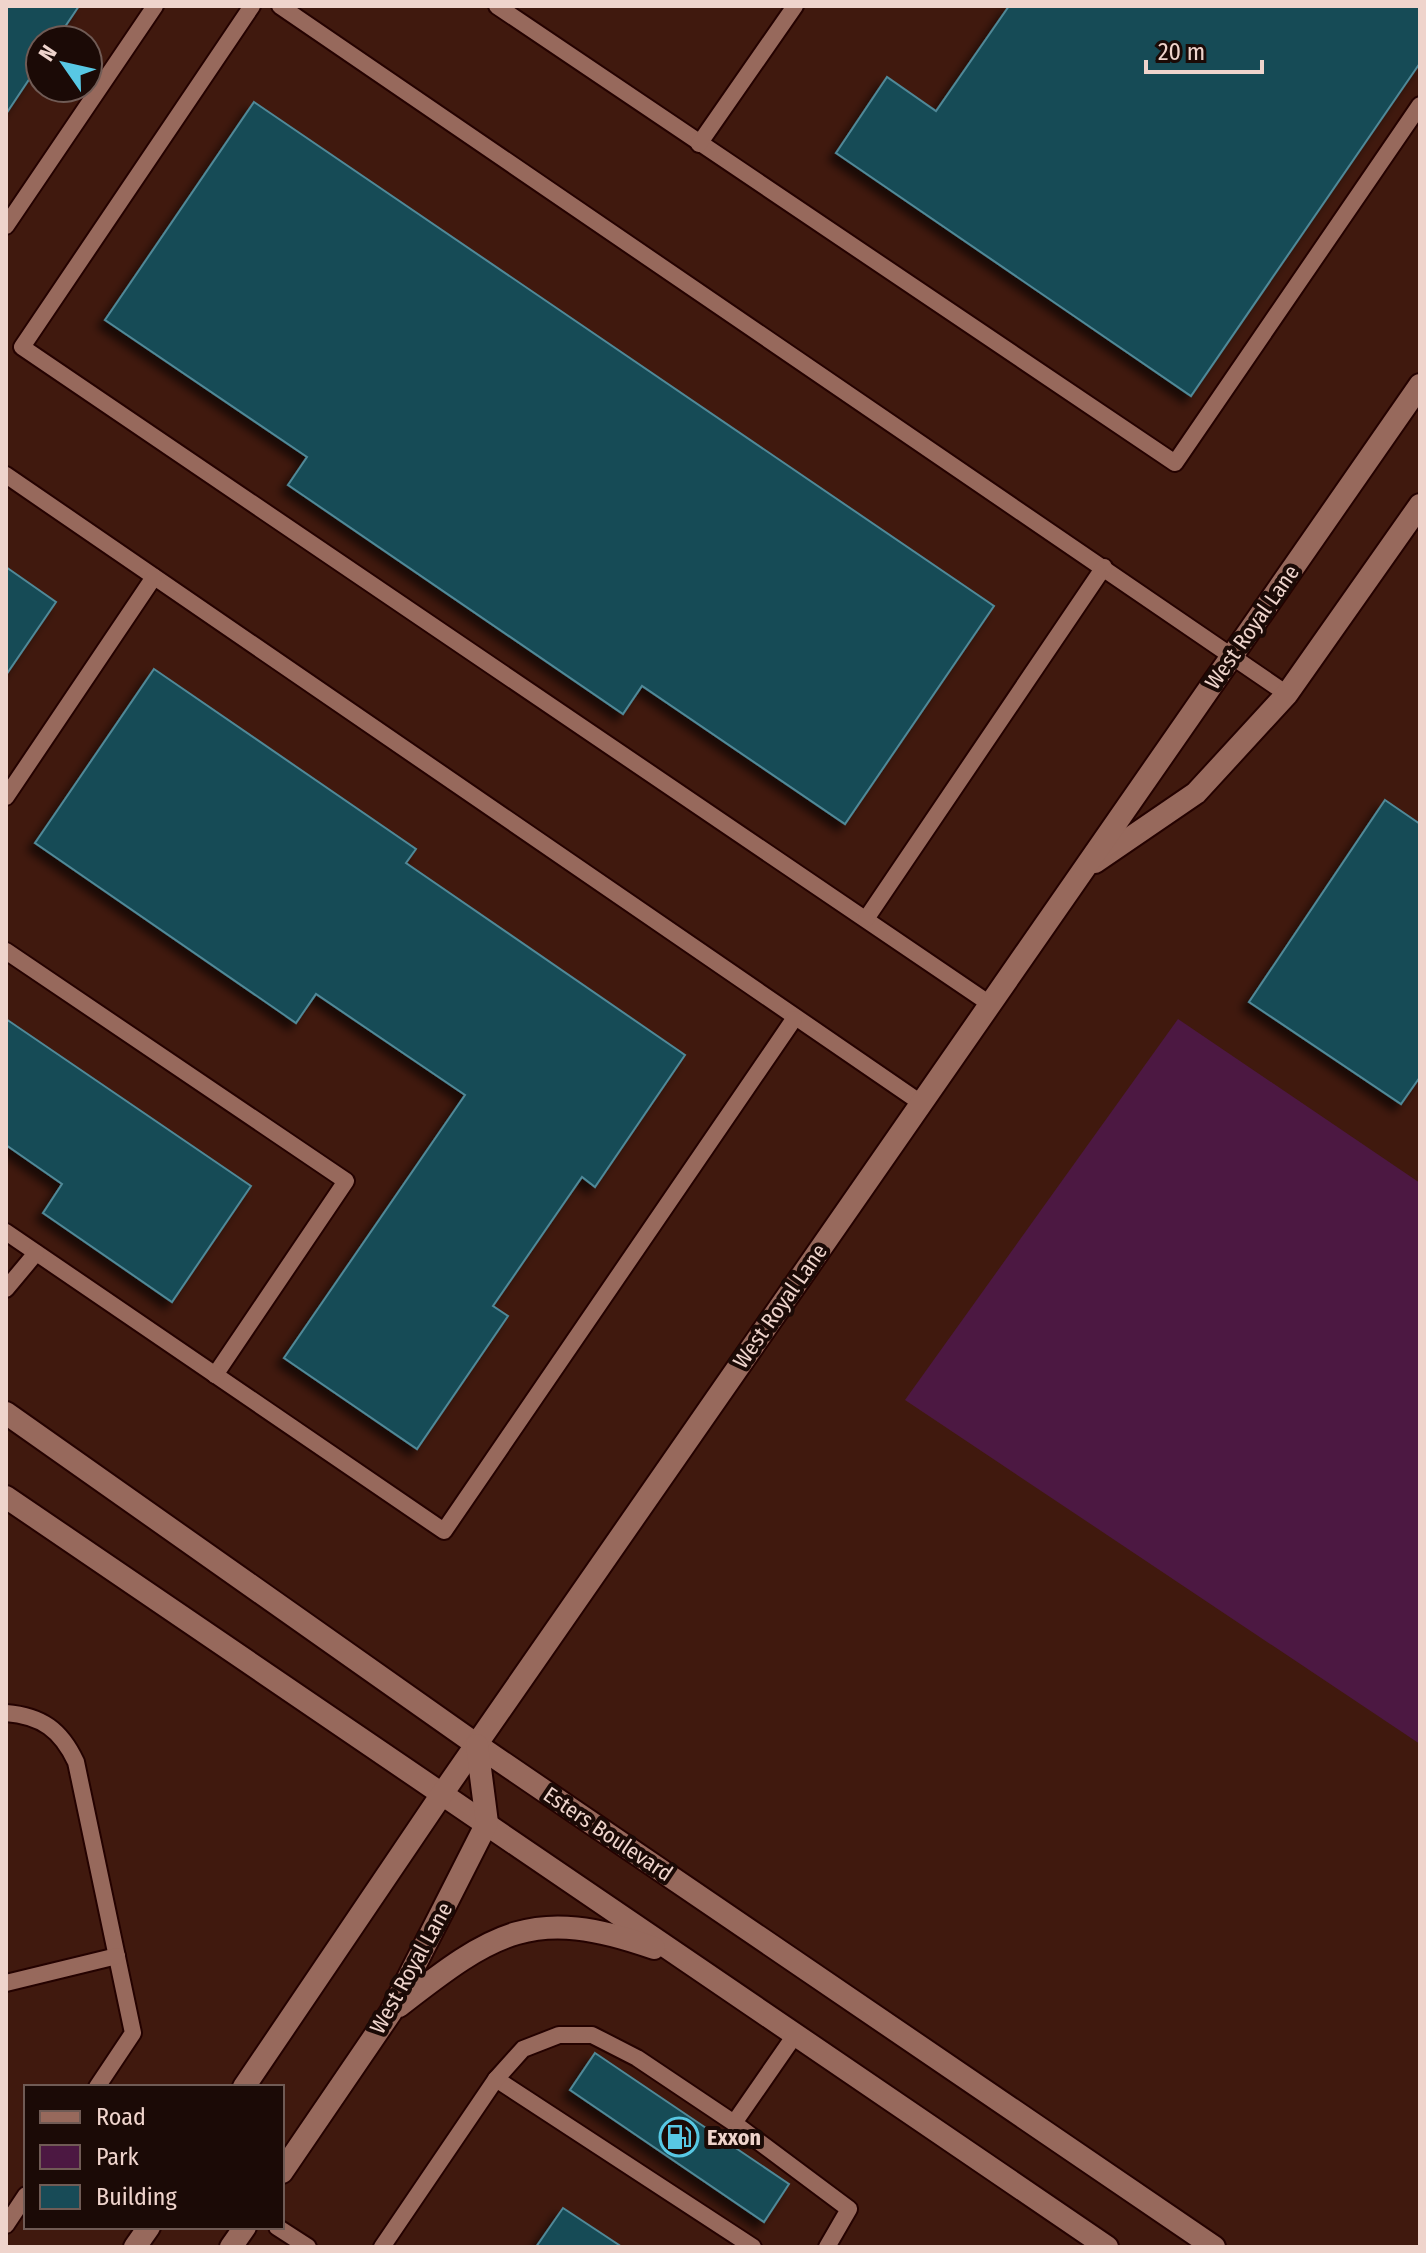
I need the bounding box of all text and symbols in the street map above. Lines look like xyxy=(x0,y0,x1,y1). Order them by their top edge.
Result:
north arrow xyxy=(24,24,104,104)
scale bar xyxy=(1146,24,1262,74)
text: 20 m xyxy=(1158,38,1205,66)
text: N xyxy=(33,40,63,66)
street label: West Royal Lane xyxy=(1199,559,1305,695)
street label: West Royal Lane xyxy=(727,1238,833,1374)
street label: Esters Boulevard xyxy=(538,1781,678,1887)
street label: West Royal Lane xyxy=(364,1898,458,2038)
legend xyxy=(24,2085,284,2229)
text: Road xyxy=(96,2103,146,2131)
fuel station icon: Exxon xyxy=(658,2116,700,2158)
place label: Exxon xyxy=(707,2124,761,2151)
text: Park xyxy=(96,2143,139,2171)
text: Building xyxy=(96,2183,178,2211)

